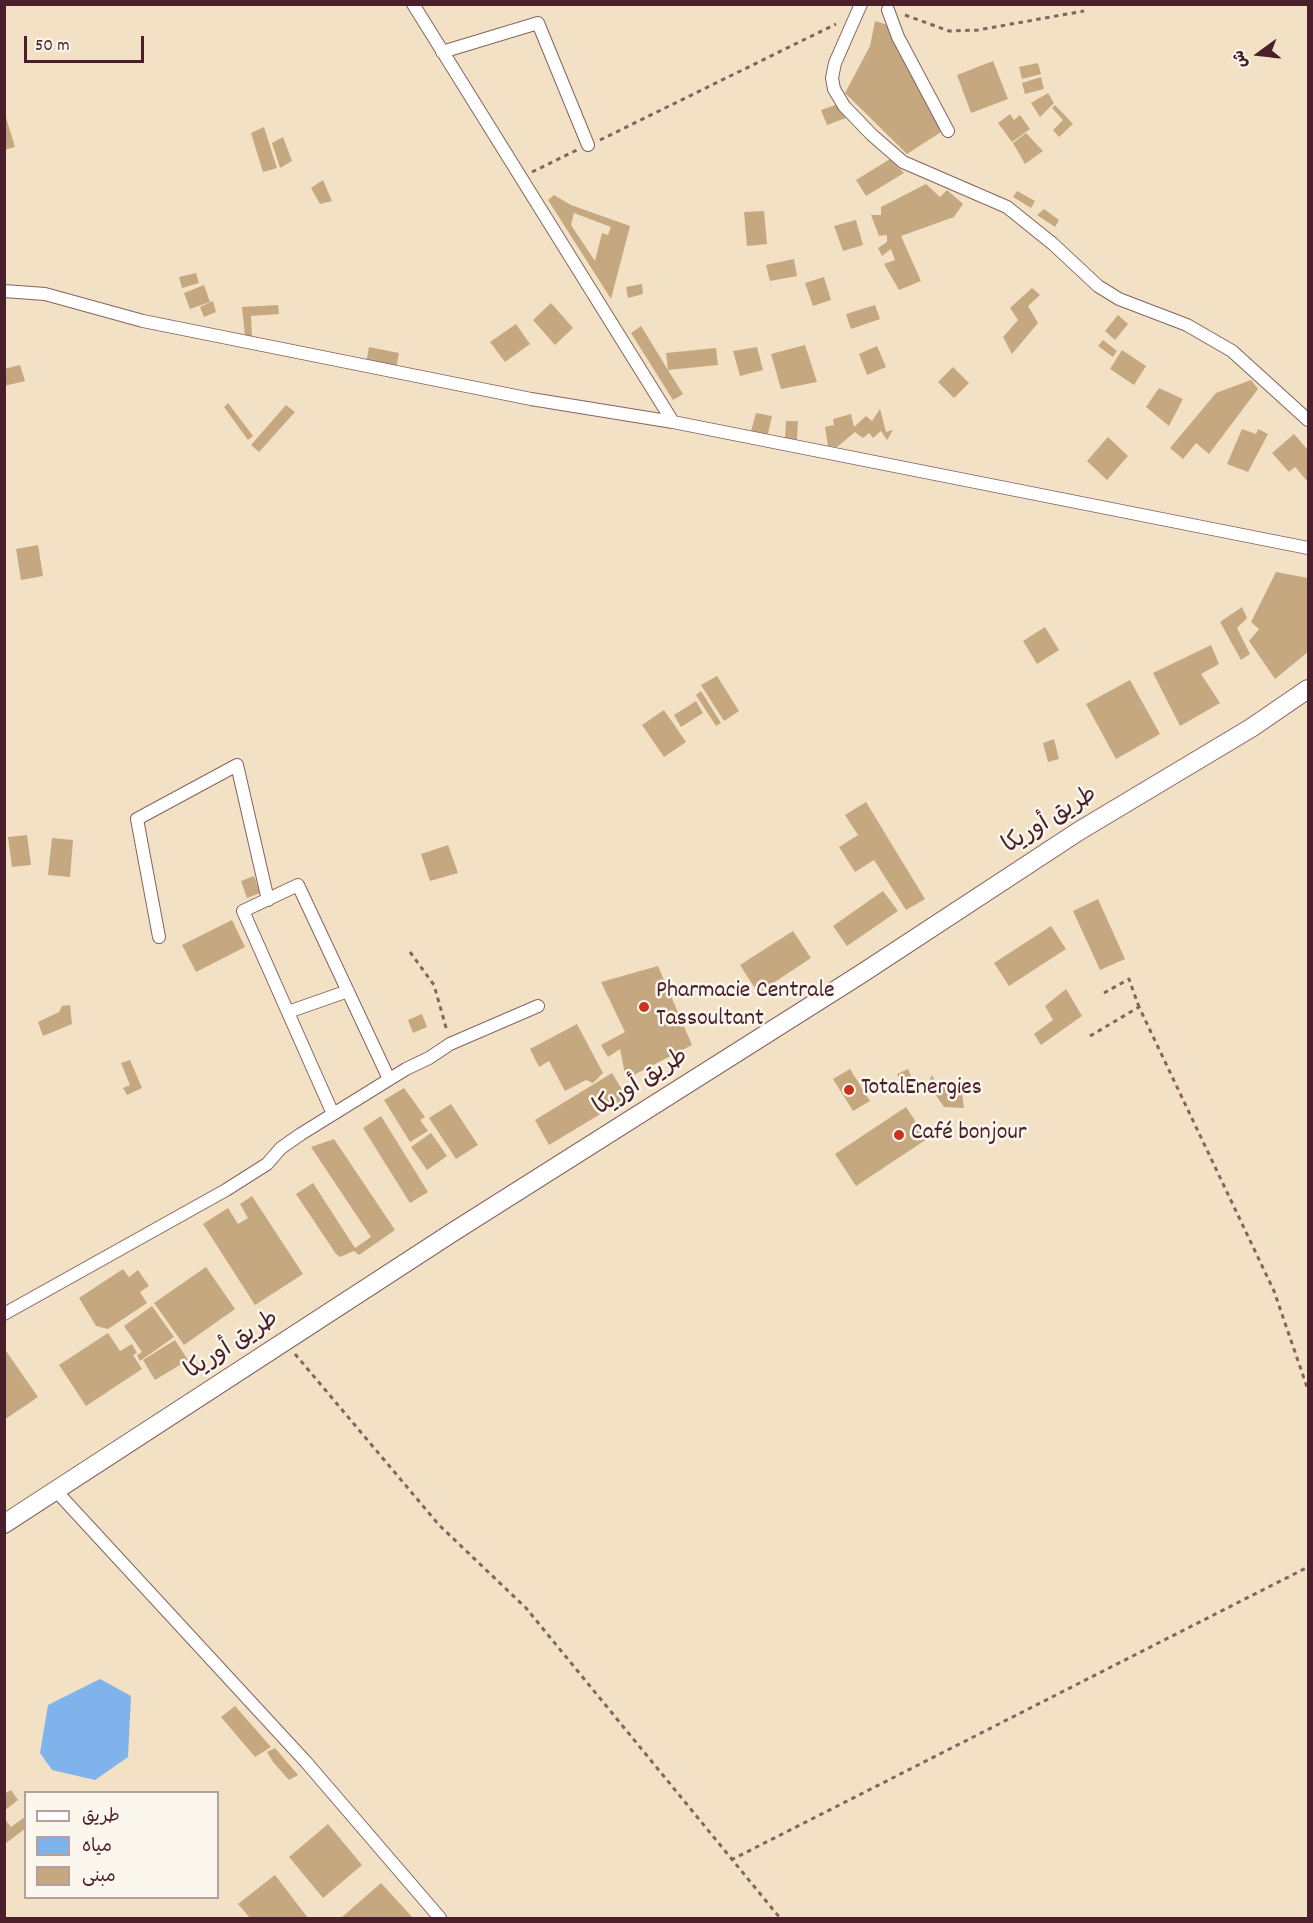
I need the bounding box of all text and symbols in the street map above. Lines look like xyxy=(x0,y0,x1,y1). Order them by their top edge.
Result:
scale bar xyxy=(27,24,147,62)
north arrow xyxy=(1229,24,1289,84)
text: 50 m xyxy=(35,34,70,59)
text: ش xyxy=(1228,47,1255,70)
street label: طريق أوريكا xyxy=(998,782,1104,862)
place label: Pharmacie Centrale Tassoultant xyxy=(656,979,835,1035)
marker: Pharmacie Centrale Tassoultant xyxy=(637,1000,651,1014)
street label: طريق أوريكا xyxy=(589,1044,695,1124)
place label: TotalEnergies xyxy=(861,1076,982,1104)
marker: TotalEnergies xyxy=(842,1083,856,1097)
place label: Café bonjour xyxy=(911,1121,1027,1149)
marker: Café bonjour xyxy=(892,1128,906,1142)
street label: طريق أوريكا xyxy=(181,1306,285,1388)
legend xyxy=(24,1791,219,1899)
text: طريق xyxy=(82,1805,120,1830)
text: مياه xyxy=(82,1835,112,1860)
text: مبنى xyxy=(82,1865,116,1890)

